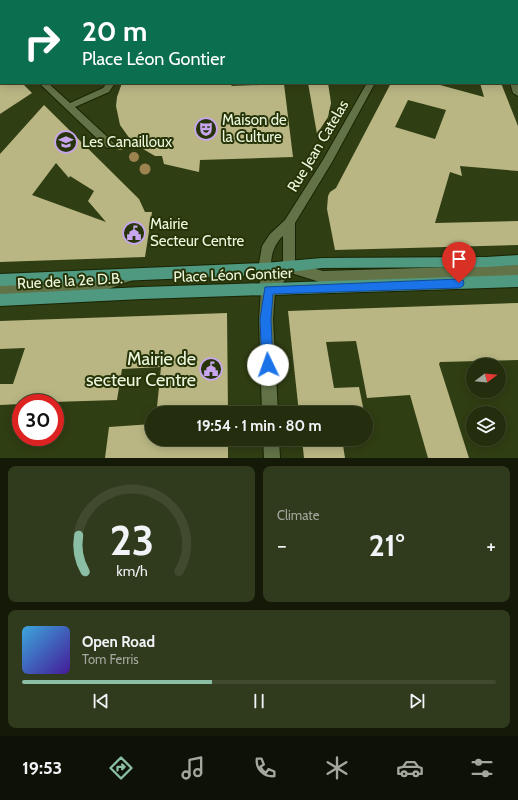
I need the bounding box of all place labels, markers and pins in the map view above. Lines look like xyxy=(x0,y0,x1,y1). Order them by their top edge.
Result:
place label: Maison de la Culture xyxy=(222,111,287,146)
theatre icon: Maison de la Culture xyxy=(193,116,219,142)
school or university icon: Les Canailloux xyxy=(53,129,79,155)
place label: Les Canailloux xyxy=(82,133,172,151)
place label: Mairie Secteur Centre xyxy=(150,215,244,250)
public building icon: Mairie Secteur Centre xyxy=(121,220,147,246)
pin xyxy=(442,242,476,283)
place label: Mairie de secteur Centre xyxy=(86,348,196,391)
public building icon: Mairie de secteur Centre xyxy=(198,356,224,382)

